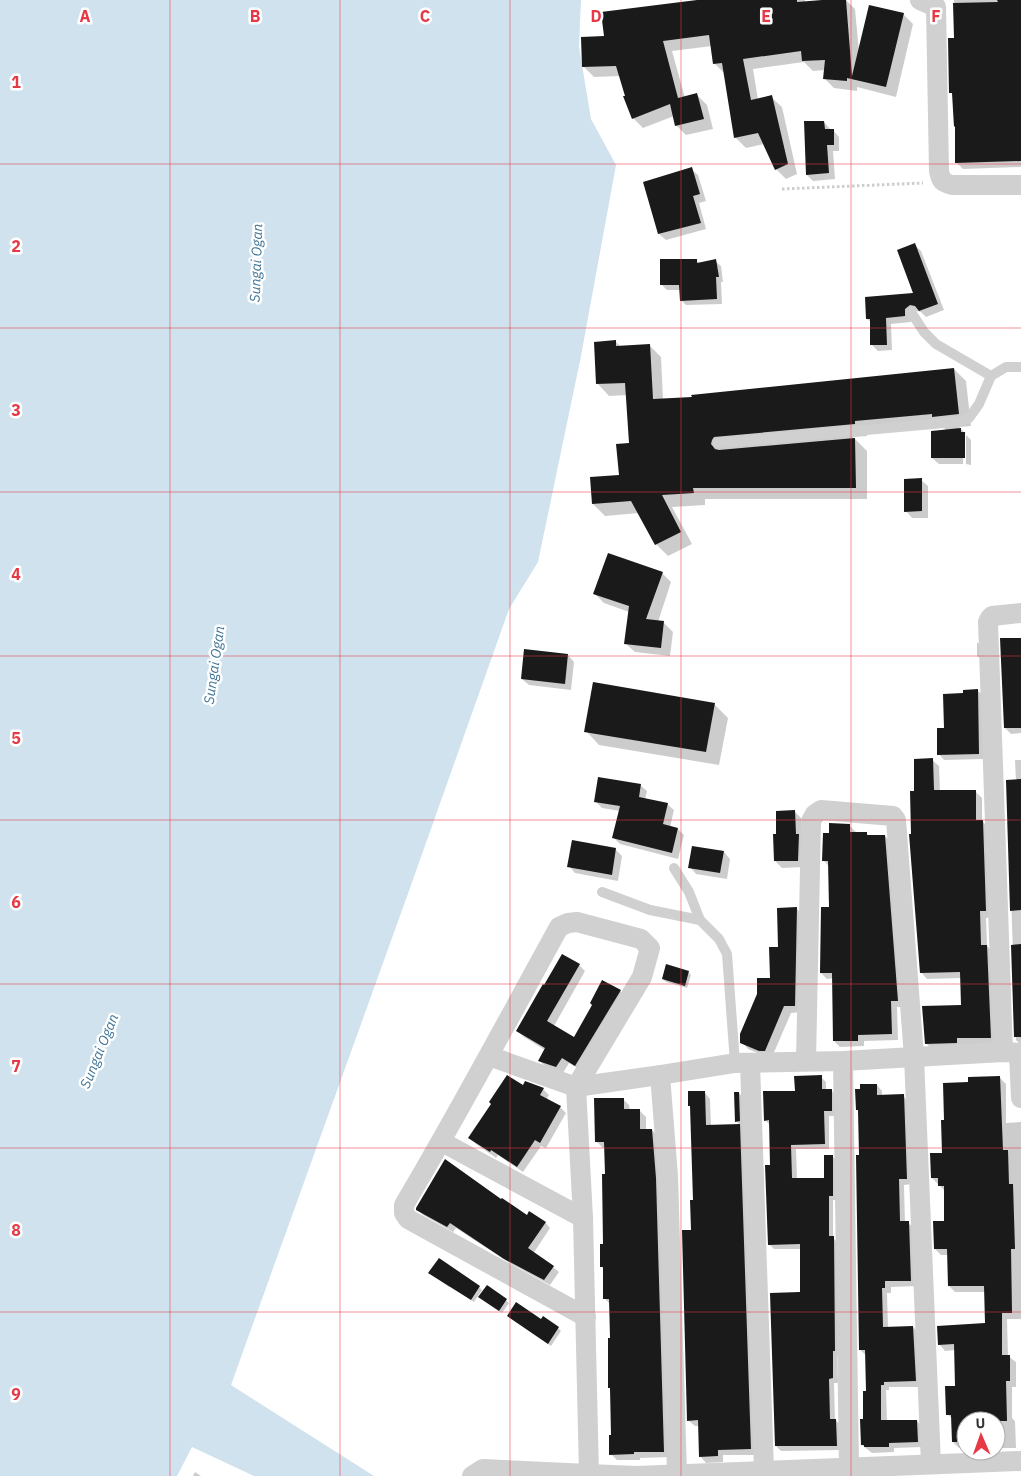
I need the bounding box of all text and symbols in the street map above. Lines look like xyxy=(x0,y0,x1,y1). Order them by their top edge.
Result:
text: A xyxy=(80,6,91,26)
text: B xyxy=(250,6,261,26)
text: C xyxy=(420,6,430,26)
text: D xyxy=(590,6,602,26)
text: E xyxy=(761,6,771,26)
text: F xyxy=(931,6,941,26)
text: 1 xyxy=(11,72,21,92)
water label: Sungai Ogan xyxy=(246,223,266,303)
text: 2 xyxy=(11,236,21,256)
text: 3 xyxy=(11,400,21,420)
text: 4 xyxy=(11,564,21,584)
water label: Sungai Ogan xyxy=(200,625,228,705)
text: 5 xyxy=(11,728,21,748)
text: 6 xyxy=(11,892,21,912)
water label: Sungai Ogan xyxy=(76,1011,122,1091)
text: 7 xyxy=(11,1056,21,1076)
text: 8 xyxy=(11,1220,21,1240)
text: 9 xyxy=(11,1384,21,1404)
north arrow xyxy=(956,1411,1006,1461)
text: U xyxy=(975,1414,986,1432)

